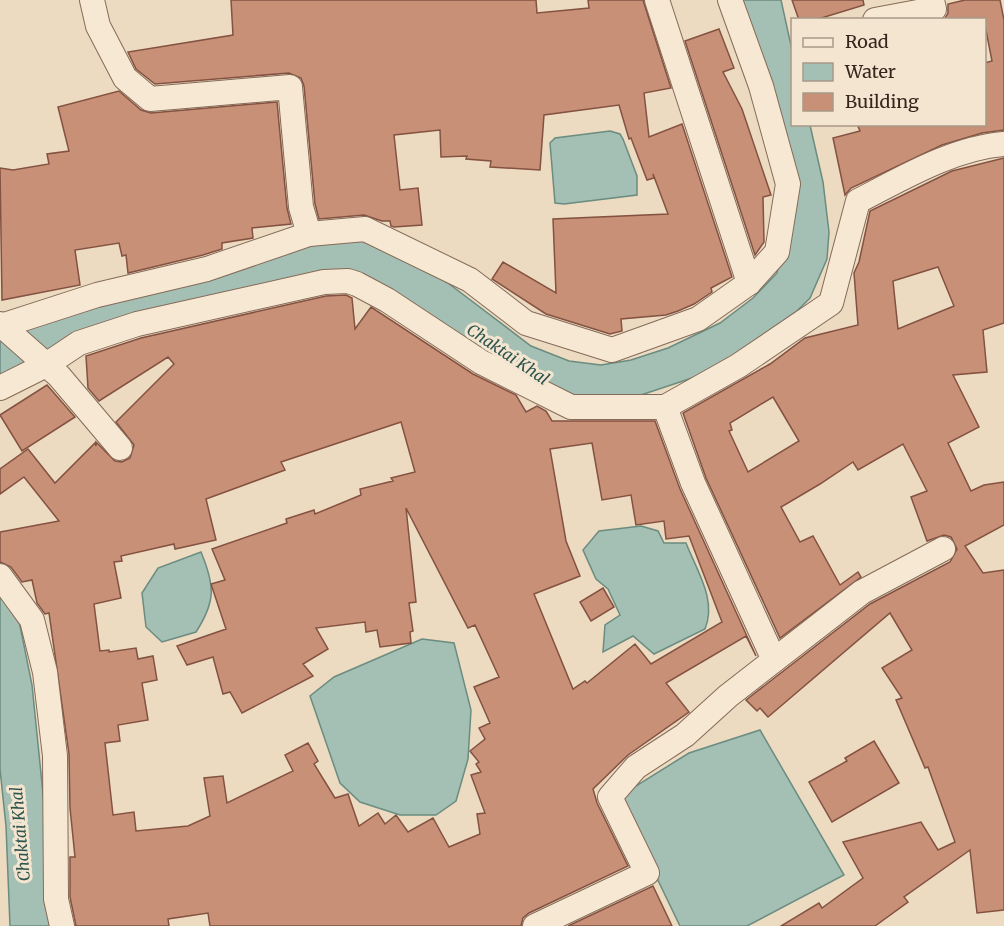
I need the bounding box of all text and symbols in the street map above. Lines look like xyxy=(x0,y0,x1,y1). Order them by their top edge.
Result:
legend xyxy=(791,18,986,126)
text: Road xyxy=(845,30,889,53)
text: Water xyxy=(844,60,896,83)
text: Building xyxy=(845,90,919,113)
water label: Chaktai Khal xyxy=(463,319,553,389)
water label: Chaktai Khal xyxy=(6,786,34,882)

